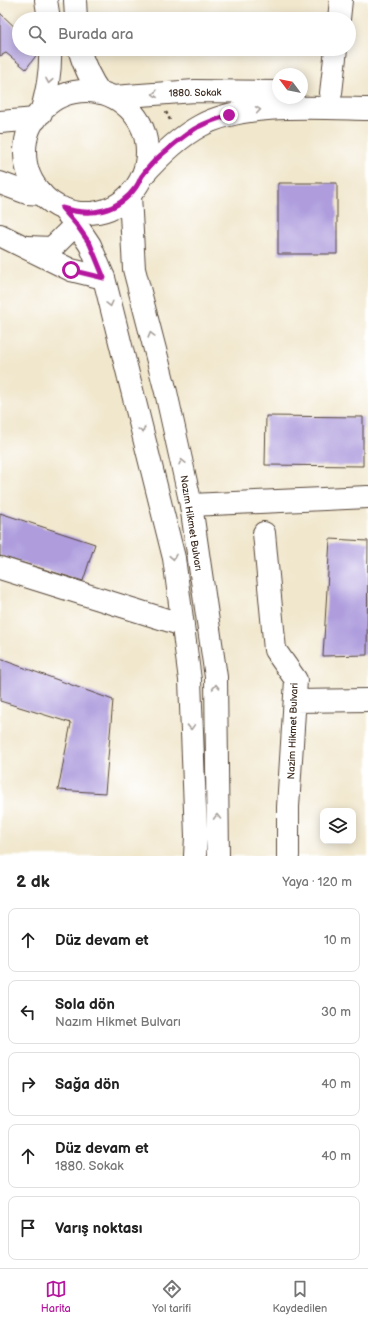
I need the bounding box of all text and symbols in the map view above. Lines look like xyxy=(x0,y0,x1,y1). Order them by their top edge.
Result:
search box xyxy=(12,12,356,56)
icon: search xyxy=(26,23,48,45)
text: Burada ara xyxy=(58,25,133,44)
north arrow xyxy=(272,68,308,104)
one-way arrow xyxy=(45,78,53,84)
street label: 1880. Sokak xyxy=(168,87,222,99)
one-way arrow xyxy=(152,89,158,98)
route end xyxy=(220,106,238,124)
one-way arrow xyxy=(255,106,261,115)
route start xyxy=(62,261,80,279)
one-way arrow xyxy=(106,301,114,307)
one-way arrow xyxy=(148,332,156,339)
one-way arrow xyxy=(137,427,146,434)
one-way arrow xyxy=(178,459,186,465)
street label: Nazım Hikmet Bulvarı xyxy=(178,474,205,572)
one-way arrow xyxy=(169,553,177,560)
street label: Nazim Hikmet Bulvari xyxy=(285,682,301,780)
one-way arrow xyxy=(212,684,220,690)
one-way arrow xyxy=(187,724,196,730)
map controls xyxy=(320,808,356,844)
button: layers xyxy=(320,808,356,844)
one-way arrow xyxy=(213,814,221,820)
text: 2 dk xyxy=(16,872,50,892)
text: Yaya · 120 m xyxy=(282,874,352,890)
icon: ahead xyxy=(17,929,39,951)
text: Düz devam et xyxy=(55,931,149,950)
text: 10 m xyxy=(324,932,351,948)
text: Sola dön xyxy=(55,995,115,1014)
icon: left xyxy=(17,1001,39,1023)
text: 30 m xyxy=(321,1004,351,1020)
text: Nazım Hikmet Bulvarı xyxy=(55,1014,181,1030)
icon: right xyxy=(17,1073,39,1095)
text: Sağa dön xyxy=(55,1075,120,1094)
text: 40 m xyxy=(321,1076,351,1092)
text: Düz devam et xyxy=(55,1139,149,1158)
icon: ahead xyxy=(17,1145,39,1167)
text: 40 m xyxy=(321,1148,351,1164)
text: 1880. Sokak xyxy=(55,1158,124,1174)
icon: arrive xyxy=(17,1217,39,1239)
text: Varış noktası xyxy=(55,1219,142,1238)
tab: Harita xyxy=(41,1278,71,1315)
tab: Yol tarifi xyxy=(152,1278,191,1315)
tab: Kaydedilen xyxy=(273,1278,327,1315)

